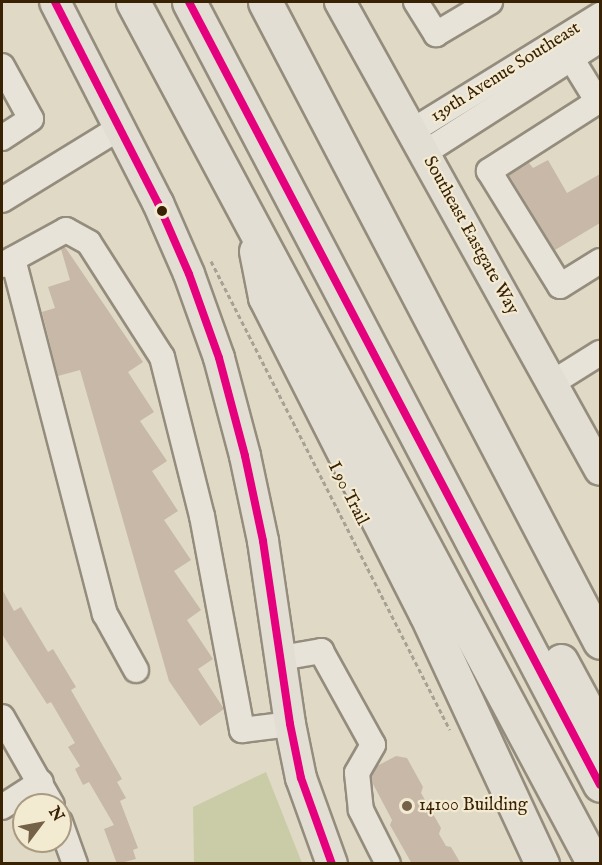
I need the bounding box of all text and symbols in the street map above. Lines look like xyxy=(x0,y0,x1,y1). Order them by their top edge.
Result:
street label: 139th Avenue Southeast xyxy=(427,18,585,128)
street label: Southeast Eastgate Way xyxy=(418,153,522,319)
unlabelled marker xyxy=(156,205,168,217)
street label: I 90 Trail xyxy=(322,459,372,529)
north arrow xyxy=(12,793,72,853)
place label: 14100 Building xyxy=(419,795,527,817)
marker: 14100 Building xyxy=(400,799,414,813)
text: N xyxy=(43,803,68,826)

